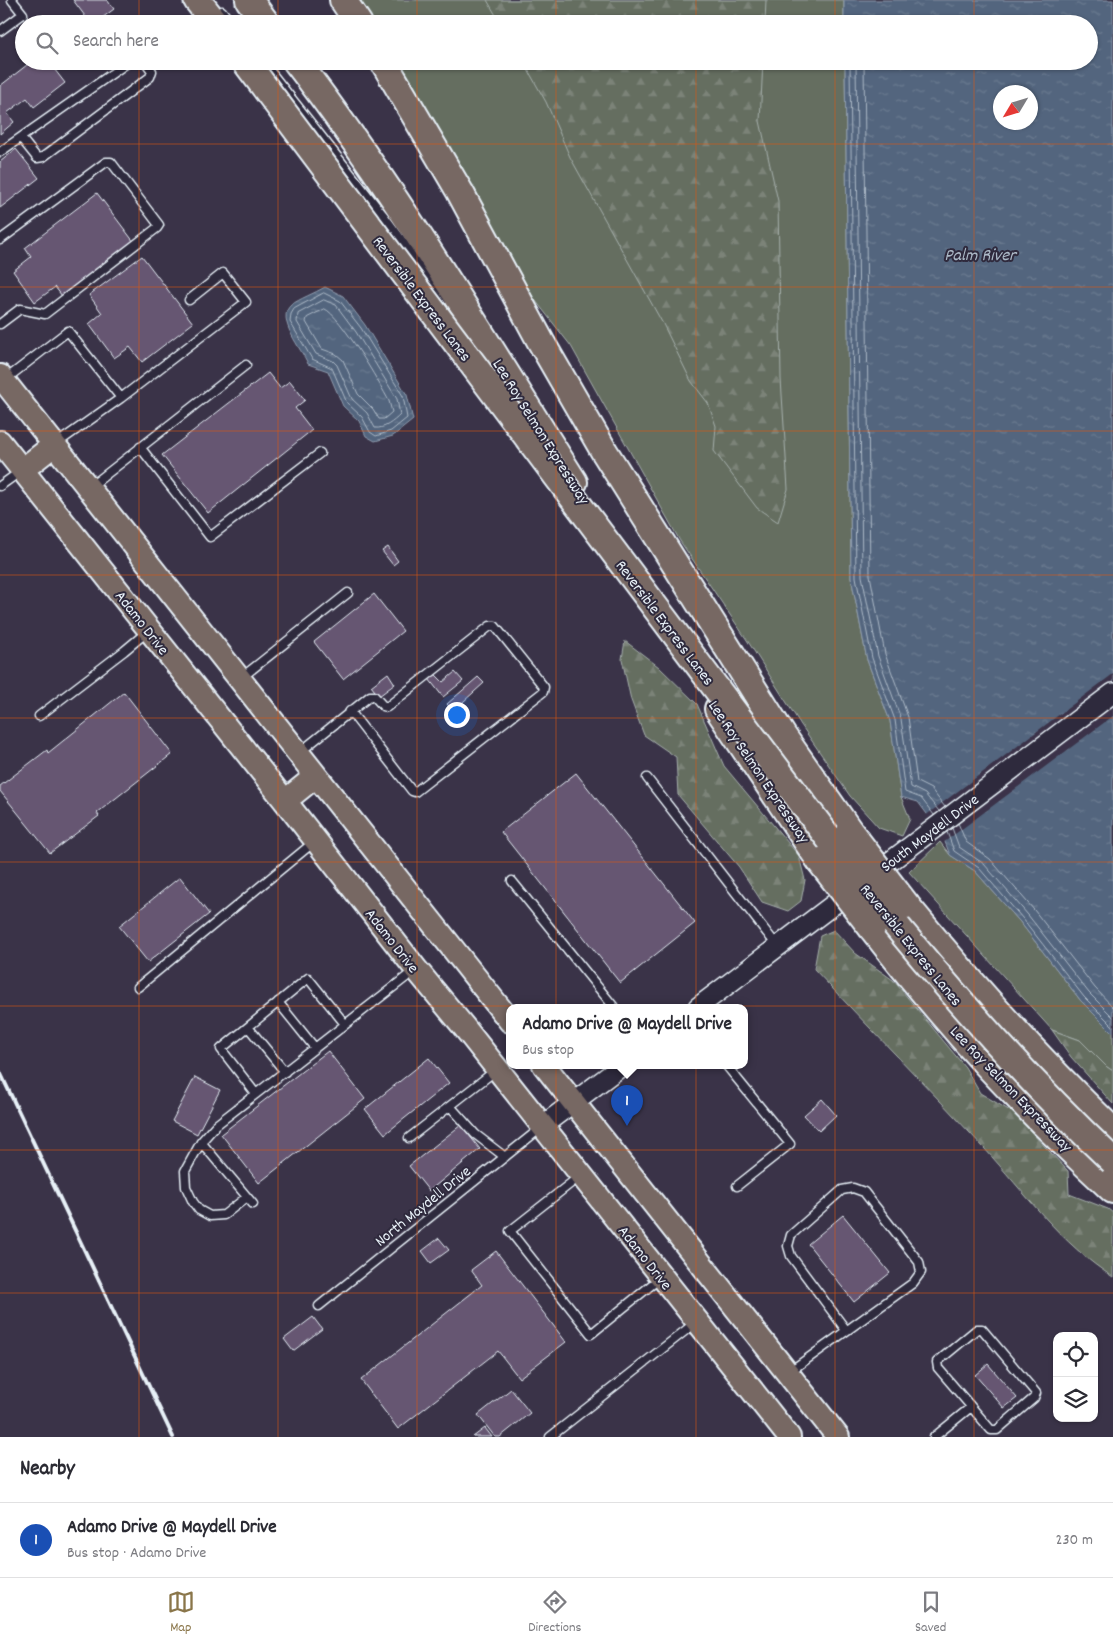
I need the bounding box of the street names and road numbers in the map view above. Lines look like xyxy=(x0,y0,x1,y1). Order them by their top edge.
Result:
street label: Reversible Express Lanes xyxy=(366,232,476,367)
street label: Lee Roy Selmon Expressway xyxy=(486,355,594,510)
street label: Reversible Express Lanes xyxy=(609,556,719,691)
street label: Adamo Drive xyxy=(108,586,174,661)
street label: Lee Roy Selmon Expressway xyxy=(701,696,815,849)
street label: South Maydell Drive xyxy=(876,789,985,879)
street label: Reversible Express Lanes xyxy=(853,879,967,1012)
street label: Adamo Drive xyxy=(358,904,424,979)
street label: Lee Roy Selmon Expressway xyxy=(944,1021,1077,1158)
street label: North Maydell Drive xyxy=(371,1161,477,1253)
street label: Adamo Drive xyxy=(611,1221,677,1296)

